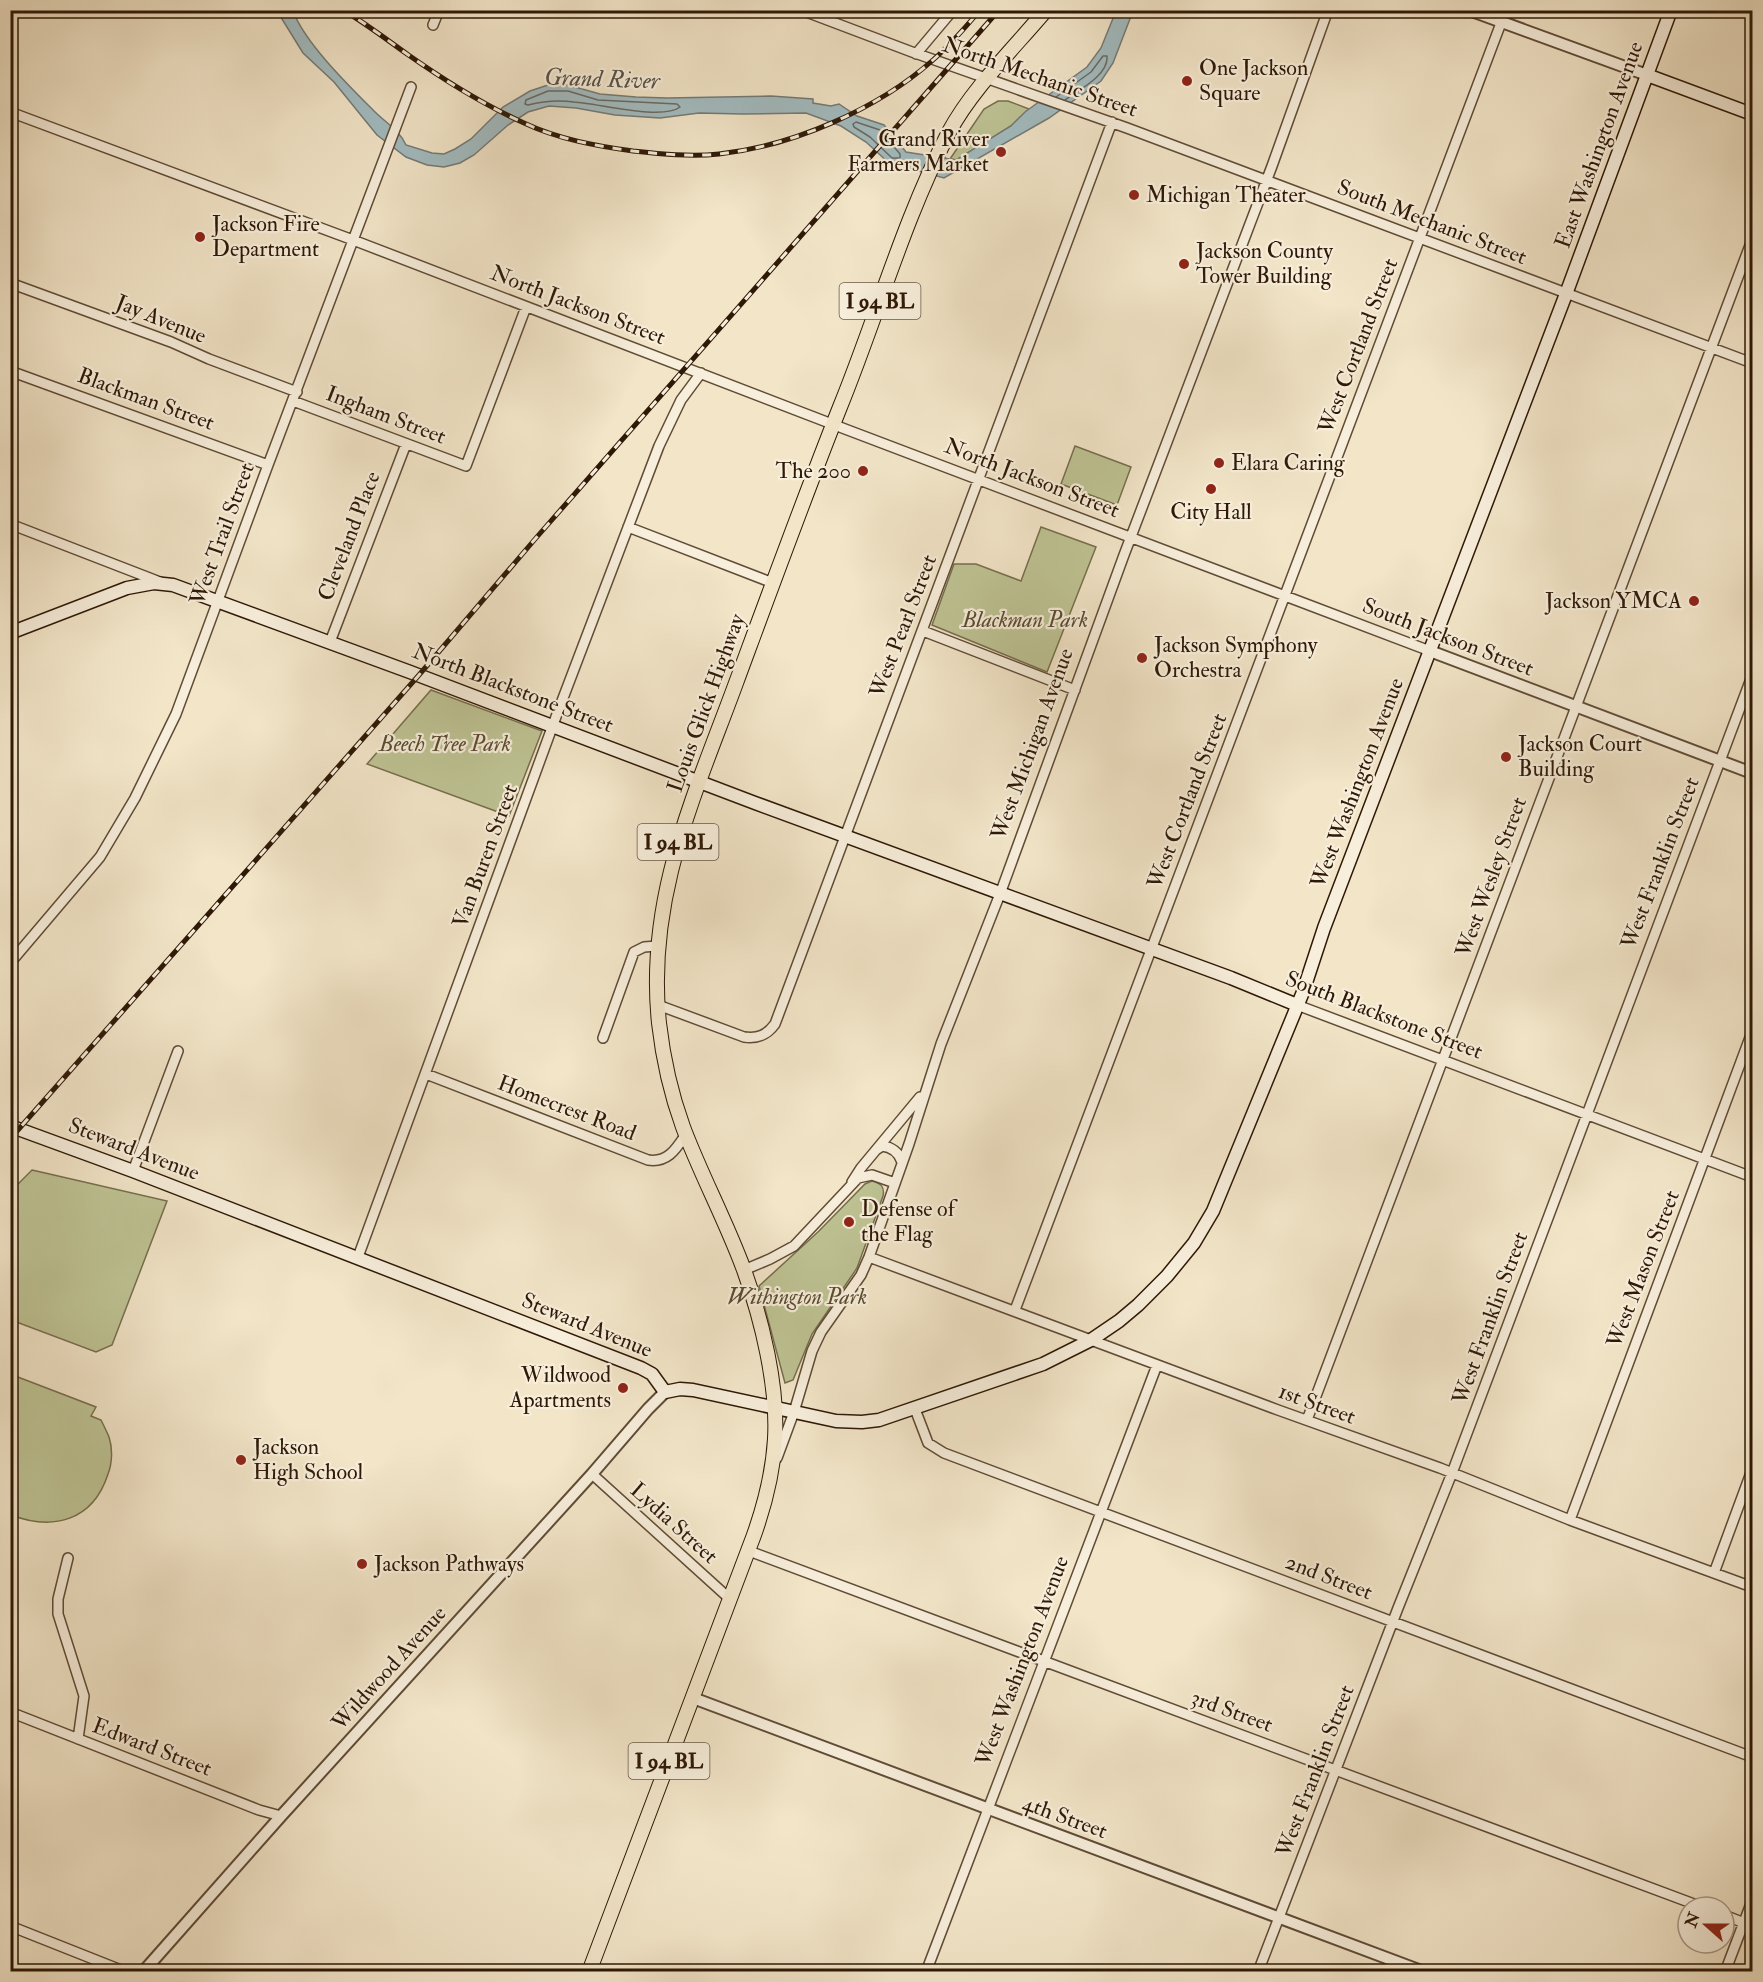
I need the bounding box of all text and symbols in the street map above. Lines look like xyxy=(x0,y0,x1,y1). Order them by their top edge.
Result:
street label: North Mechanic Street xyxy=(939,30,1141,124)
street label: East Washington Avenue xyxy=(1549,38,1649,252)
place label: One Jackson Square xyxy=(1199,54,1308,107)
water label: Grand River xyxy=(544,61,661,97)
marker: One Jackson Square xyxy=(1180,74,1194,88)
place label: Grand River Farmers Market xyxy=(847,125,990,178)
marker: Grand River Farmers Market xyxy=(994,145,1008,159)
street label: South Mechanic Street xyxy=(1333,173,1531,271)
place label: Michigan Theater xyxy=(1146,181,1307,209)
marker: Michigan Theater xyxy=(1127,188,1141,202)
place label: Jackson Fire Department xyxy=(211,210,320,264)
marker: Jackson Fire Department xyxy=(193,230,207,244)
place label: Jackson County Tower Building xyxy=(1195,237,1333,290)
street label: West Cortland Street xyxy=(1311,254,1404,438)
marker: Jackson County Tower Building xyxy=(1177,257,1191,271)
street label: North Jackson Street xyxy=(487,259,669,351)
road number: I 94 BL xyxy=(840,283,920,319)
street label: Jay Avenue xyxy=(111,288,210,350)
street label: Blackman Street xyxy=(74,361,218,437)
street label: Ingham Street xyxy=(322,379,450,451)
street label: North Jackson Street xyxy=(941,432,1123,524)
place label: Elara Caring xyxy=(1231,449,1346,477)
marker: Elara Caring xyxy=(1212,456,1226,470)
place label: The 200 xyxy=(776,457,851,485)
street label: West Trail Street xyxy=(183,459,261,610)
marker: The 200 xyxy=(856,464,870,478)
street label: Cleveland Place xyxy=(311,467,387,605)
marker: City Hall xyxy=(1204,482,1218,496)
place label: City Hall xyxy=(1170,498,1252,526)
street label: West Pearl Street xyxy=(863,551,943,702)
place label: Jackson YMCA xyxy=(1544,587,1682,615)
street label: South Jackson Street xyxy=(1358,591,1538,683)
marker: Jackson YMCA xyxy=(1687,594,1701,608)
park label: Blackman Park xyxy=(961,606,1088,634)
street label: Louis Glick Highway xyxy=(661,610,751,796)
place label: Jackson Symphony Orchestra xyxy=(1153,631,1318,684)
street label: North Blackstone Street xyxy=(409,637,617,739)
street label: West Michigan Avenue xyxy=(984,644,1080,845)
marker: Jackson Symphony Orchestra xyxy=(1135,651,1149,665)
street label: West Washington Avenue xyxy=(1304,674,1410,893)
street label: West Cortland Street xyxy=(1140,709,1233,893)
park label: Beech Tree Park xyxy=(378,730,511,758)
place label: Jackson Court Building xyxy=(1517,730,1642,783)
marker: Jackson Court Building xyxy=(1499,750,1513,764)
street label: West Franklin Street xyxy=(1614,773,1706,954)
street label: Van Buren Street xyxy=(446,780,524,932)
street label: West Wesley Street xyxy=(1449,793,1533,962)
road number: I 94 BL xyxy=(638,824,718,860)
street label: South Blackstone Street xyxy=(1281,964,1487,1066)
street label: Homecrest Road xyxy=(494,1069,640,1147)
street label: Steward Avenue xyxy=(64,1111,204,1187)
street label: West Mason Street xyxy=(1600,1186,1686,1353)
place label: Defense of the Flag xyxy=(861,1195,958,1248)
marker: Defense of the Flag xyxy=(842,1215,856,1229)
street label: West Franklin Street xyxy=(1445,1228,1534,1409)
park label: Withington Park xyxy=(727,1283,867,1311)
street label: Steward Avenue xyxy=(518,1286,656,1364)
place label: Wildwood Apartments xyxy=(508,1361,611,1415)
street label: 1st Street xyxy=(1275,1377,1359,1431)
marker: Wildwood Apartments xyxy=(616,1381,630,1395)
place label: Jackson High School xyxy=(252,1433,364,1486)
marker: Jackson High School xyxy=(234,1453,248,1467)
street label: Lydia Street xyxy=(624,1476,724,1570)
street label: 2nd Street xyxy=(1282,1548,1376,1606)
place label: Jackson Pathways xyxy=(373,1550,524,1578)
street label: West Washington Avenue xyxy=(969,1552,1075,1771)
marker: Jackson Pathways xyxy=(355,1557,369,1571)
street label: Wildwood Avenue xyxy=(325,1600,452,1737)
street label: West Franklin Street xyxy=(1269,1681,1361,1862)
street label: 3rd Street xyxy=(1187,1683,1277,1739)
street label: Edward Street xyxy=(88,1711,216,1783)
road number: I 94 BL xyxy=(628,1743,710,1779)
street label: 4th Street xyxy=(1019,1789,1111,1845)
north arrow xyxy=(1676,1895,1736,1955)
text: N xyxy=(1681,1909,1705,1931)

